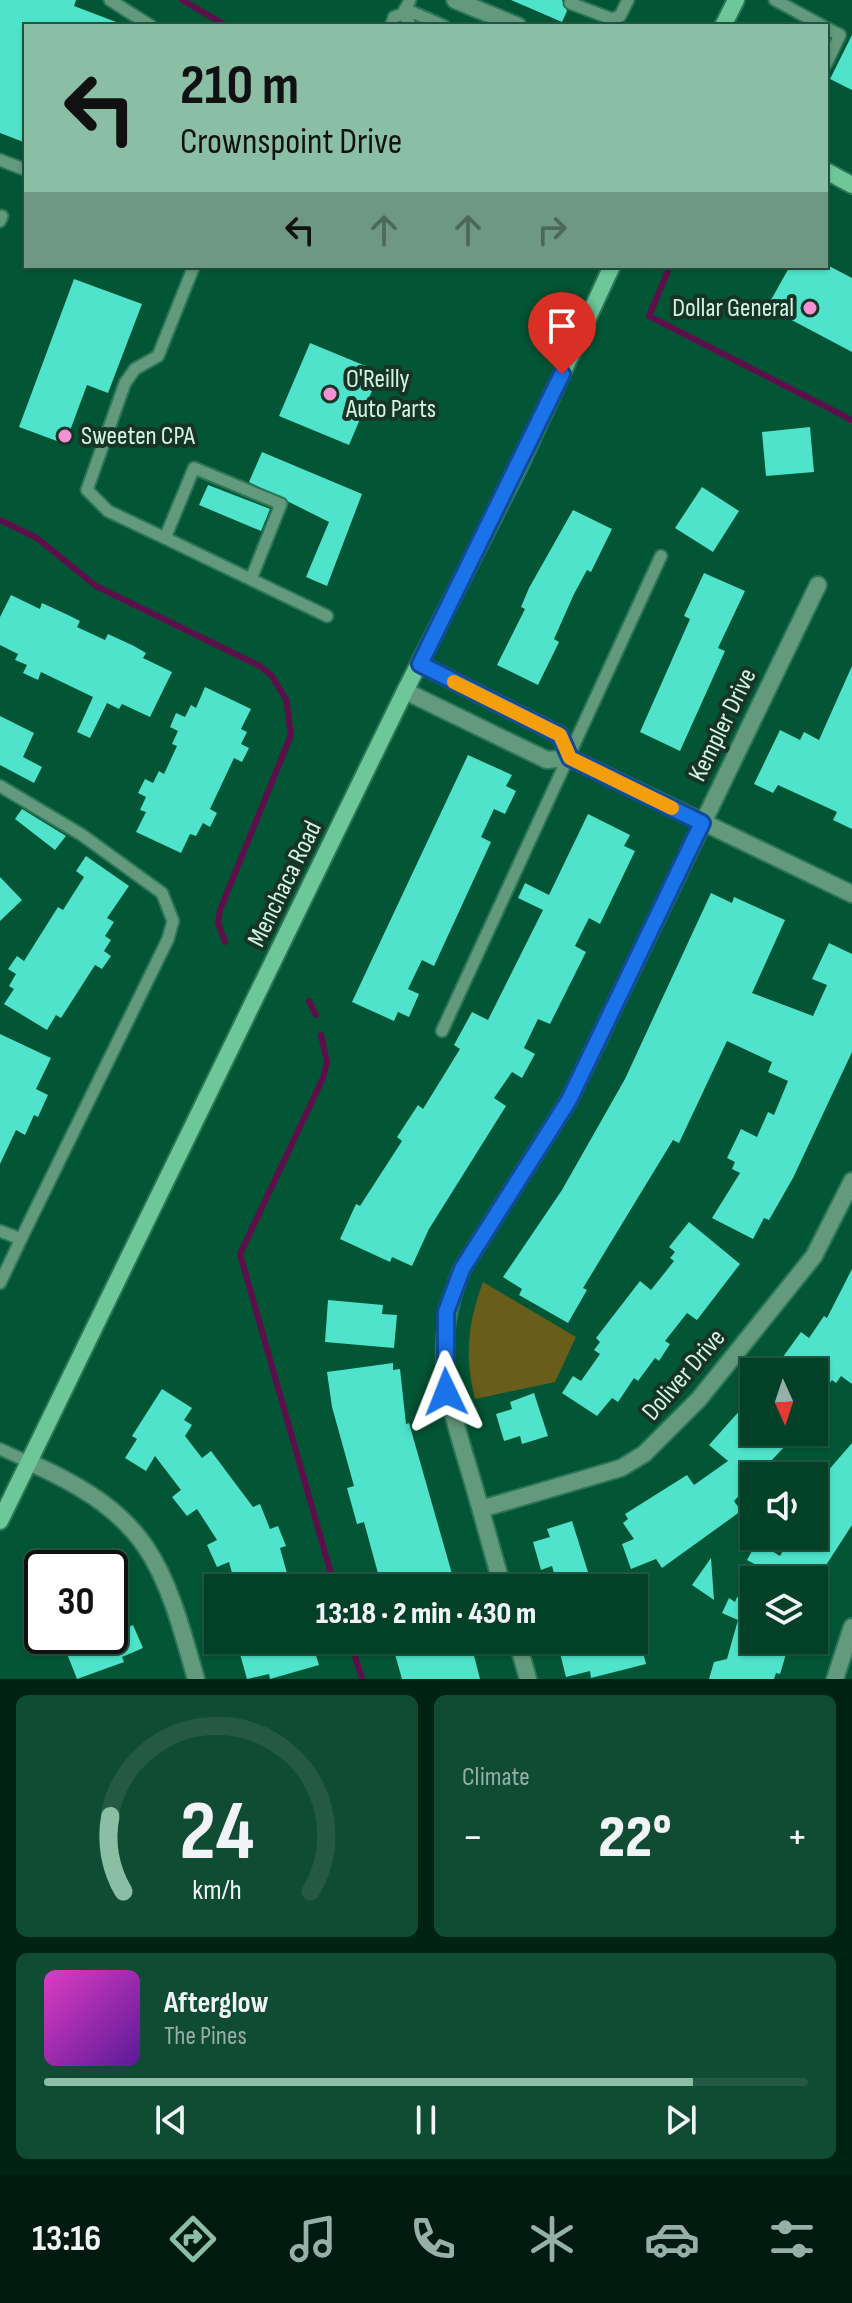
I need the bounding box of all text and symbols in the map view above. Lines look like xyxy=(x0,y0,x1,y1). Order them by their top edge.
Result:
text: 210 m xyxy=(180,53,299,120)
icon: left xyxy=(48,56,152,160)
text: Crownspoint Drive xyxy=(180,121,402,164)
icon: left xyxy=(278,208,322,252)
icon: ahead xyxy=(362,208,406,252)
icon: ahead xyxy=(446,208,490,252)
icon: right xyxy=(530,208,574,252)
pin xyxy=(528,292,596,374)
place label: Dollar General xyxy=(672,293,794,324)
marker: Dollar General xyxy=(801,299,819,317)
icon: arrive xyxy=(540,304,584,348)
place label: O'Reilly Auto Parts xyxy=(345,364,436,425)
marker: O'Reilly Auto Parts xyxy=(321,385,339,403)
place label: Sweeten CPA xyxy=(81,421,196,452)
marker: Sweeten CPA xyxy=(56,427,74,445)
street label: Kempler Drive xyxy=(682,664,764,786)
street label: Menchaca Road xyxy=(241,816,329,952)
street label: Doliver Drive xyxy=(636,1323,732,1427)
position arrow xyxy=(404,1350,488,1434)
north arrow xyxy=(740,1358,828,1446)
map controls xyxy=(740,1358,828,1654)
button: sound xyxy=(740,1462,828,1550)
speed limit sign: 30 xyxy=(24,1550,128,1654)
button: layers xyxy=(740,1566,828,1654)
text: 13:18 · 2 min · 430 m xyxy=(316,1596,536,1632)
text: Climate xyxy=(462,1762,530,1793)
text: 24 xyxy=(180,1783,254,1883)
text: 22° xyxy=(598,1802,672,1874)
text: − xyxy=(462,1811,484,1864)
text: + xyxy=(786,1811,808,1864)
text: km/h xyxy=(192,1873,242,1908)
text: Afterglow xyxy=(164,1985,269,2021)
text: The Pines xyxy=(164,2021,247,2052)
icon: previous xyxy=(149,2098,193,2142)
icon: pause xyxy=(404,2098,448,2142)
icon: next xyxy=(659,2098,703,2142)
icon: directions xyxy=(165,2211,221,2267)
icon: music xyxy=(285,2211,341,2267)
icon: phone xyxy=(405,2211,461,2267)
icon: climate xyxy=(524,2211,580,2267)
icon: car xyxy=(644,2211,700,2267)
icon: filters xyxy=(764,2211,820,2267)
text: 13:16 xyxy=(32,2218,101,2261)

